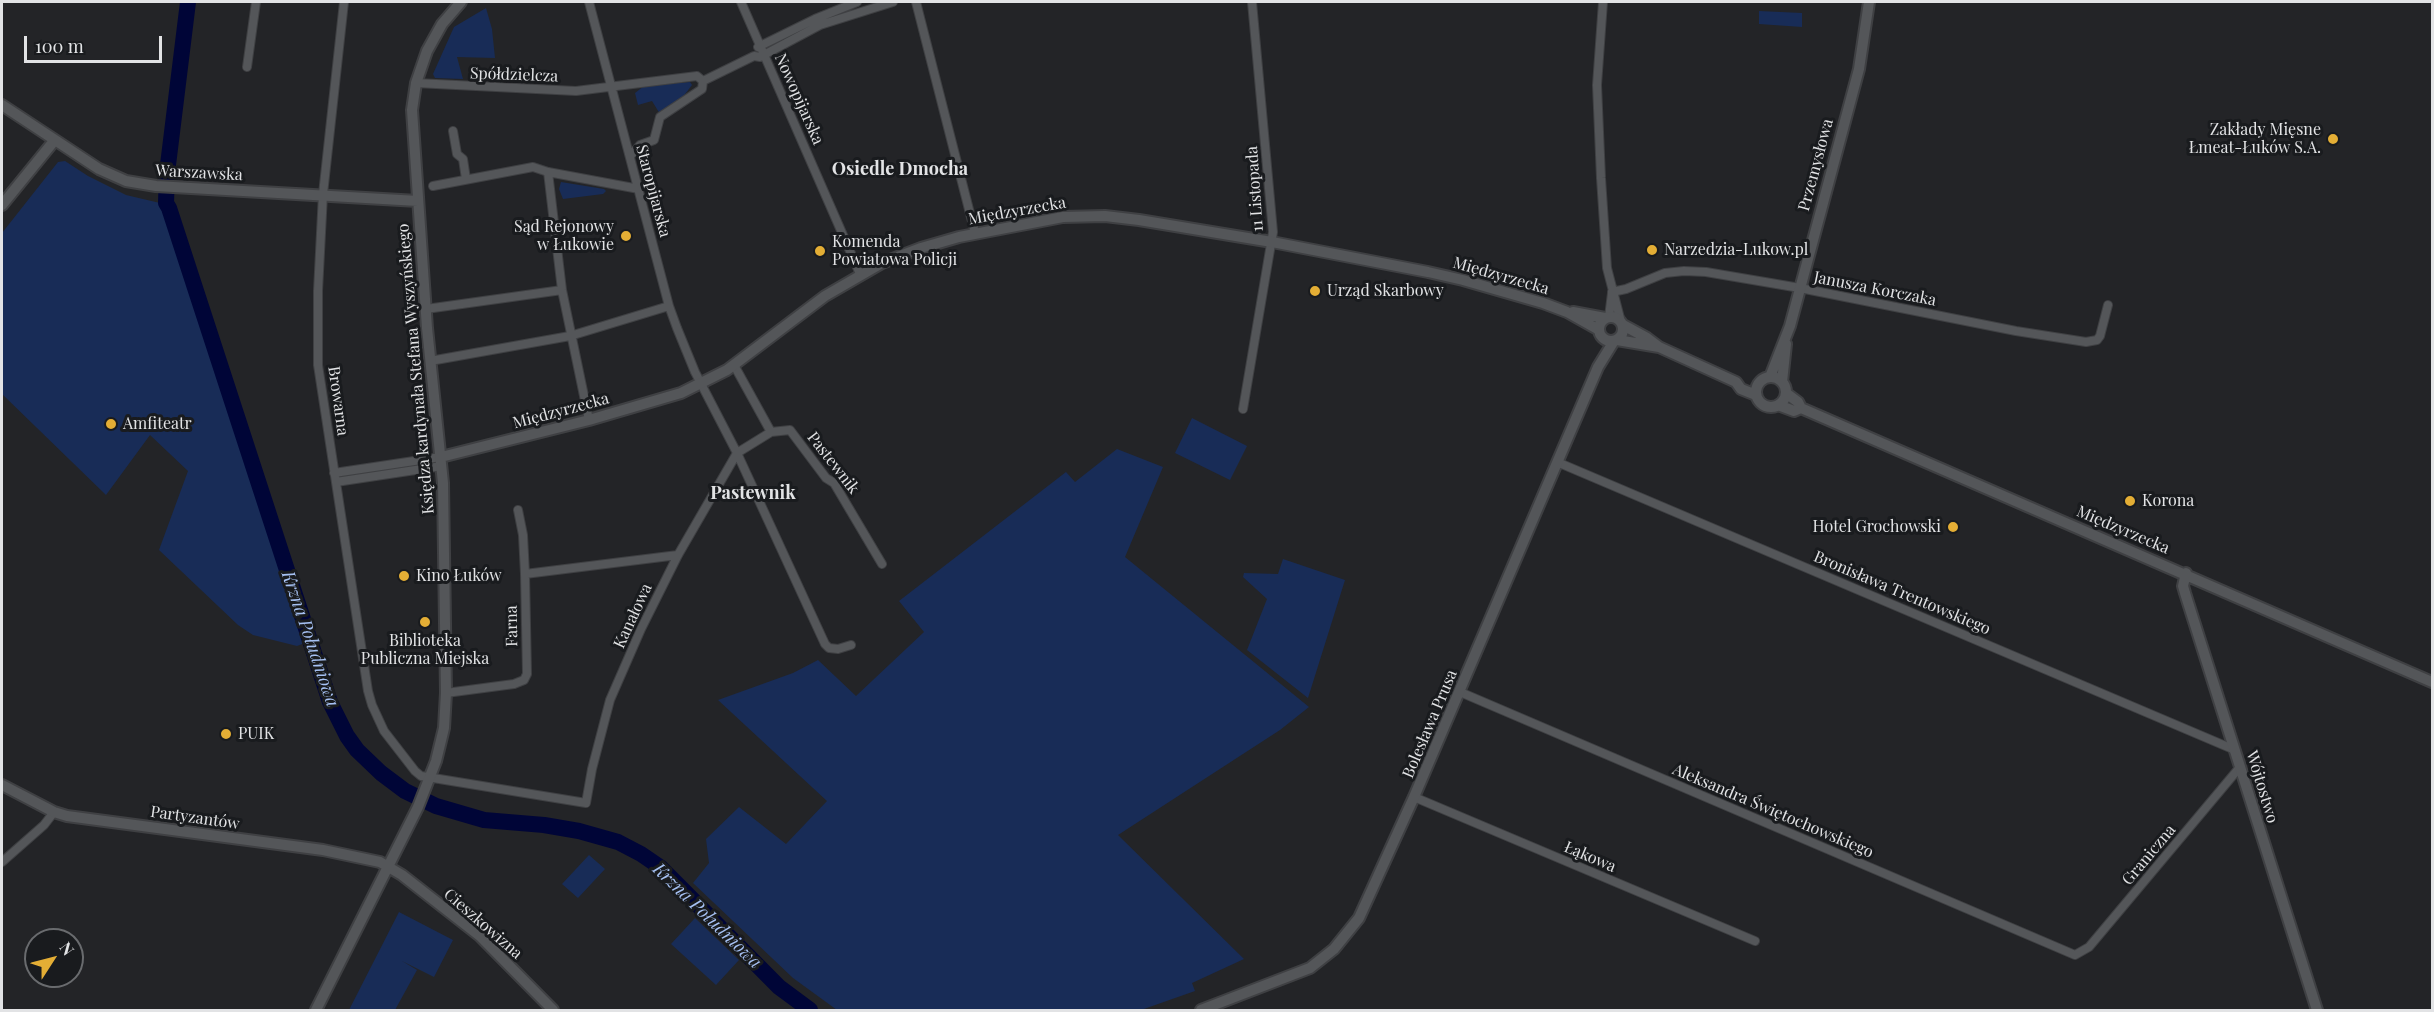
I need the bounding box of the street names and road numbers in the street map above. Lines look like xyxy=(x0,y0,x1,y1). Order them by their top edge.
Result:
street label: Nowopijarska xyxy=(770,50,828,148)
street label: Spółdzielcza xyxy=(469,64,559,86)
street label: Przemysłowa xyxy=(1794,117,1838,213)
street label: Staropijarska xyxy=(631,143,675,239)
street label: 11 Listopada xyxy=(1242,145,1268,233)
street label: Warszawska xyxy=(155,161,243,185)
street label: Międzyrzecka xyxy=(967,193,1067,229)
street label: Księdza kardynała Stefana Wyszyńskiego xyxy=(394,223,438,515)
street label: Międzyrzecka xyxy=(1451,253,1551,299)
street label: Janusza Korczaka xyxy=(1812,268,1938,310)
street label: Browarna xyxy=(324,365,352,437)
street label: Międzyrzecka xyxy=(511,389,611,433)
street label: Pastewnik xyxy=(803,428,863,498)
street label: Międzyrzecka xyxy=(2074,502,2172,558)
street label: Bronisława Trentowskiego xyxy=(1811,547,1993,639)
street label: Kanałowa xyxy=(610,581,656,651)
street label: Farna xyxy=(502,605,522,647)
street label: Bolesława Prusa xyxy=(1399,667,1461,781)
street label: Wójtostwo xyxy=(2242,749,2282,825)
street label: Aleksandra Świętochowskiego xyxy=(1670,760,1876,862)
street label: Partyzantów xyxy=(149,802,241,834)
street label: Graniczna xyxy=(2118,821,2180,889)
street label: Łąkowa xyxy=(1561,838,1619,876)
street label: Cieszkowizna xyxy=(440,885,526,963)

